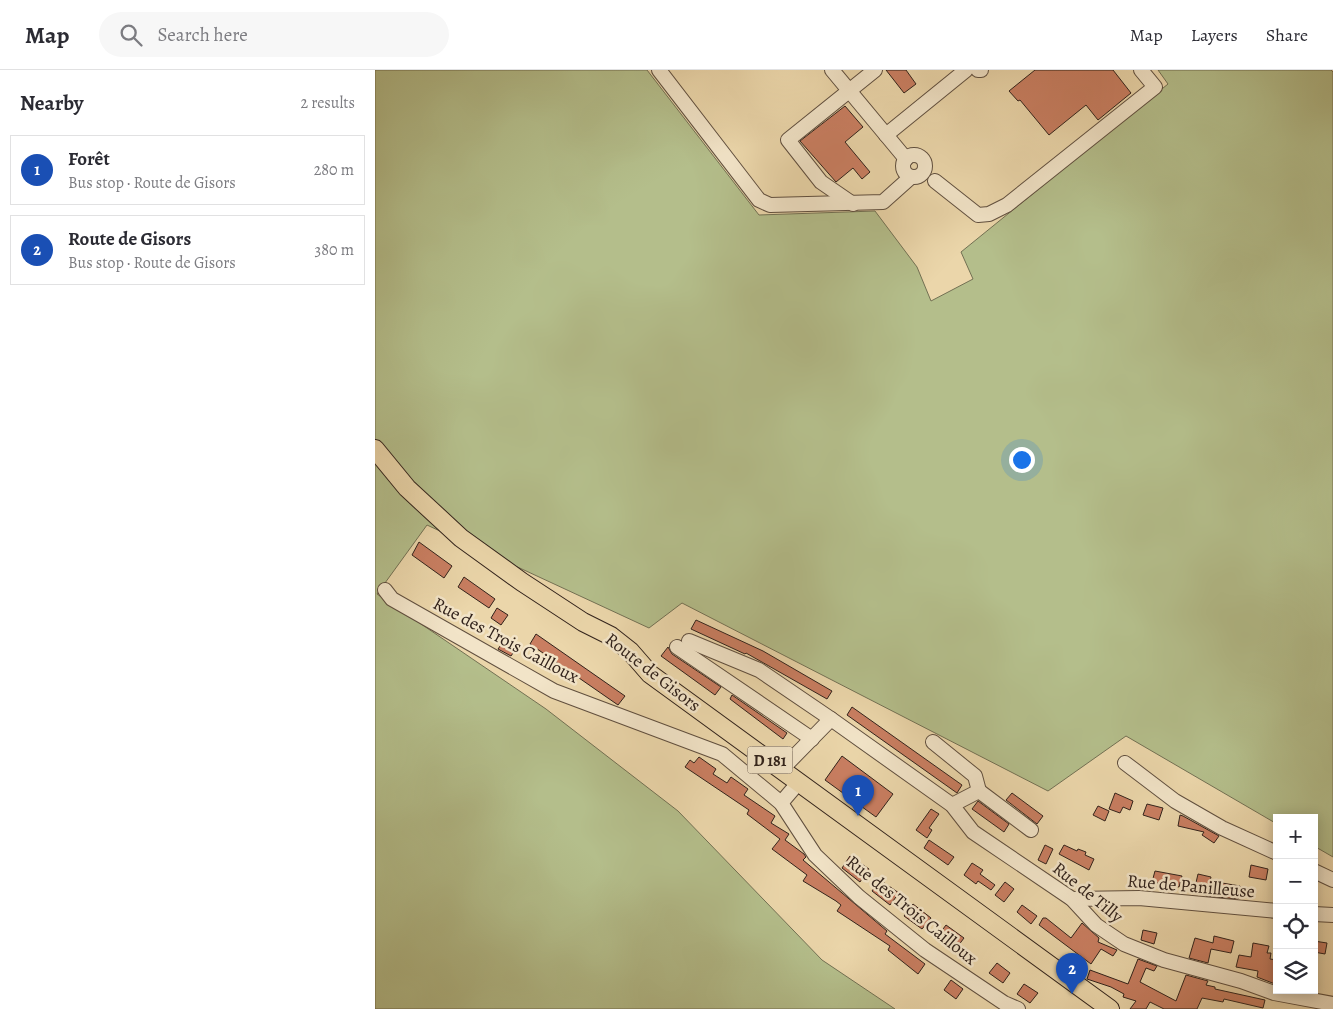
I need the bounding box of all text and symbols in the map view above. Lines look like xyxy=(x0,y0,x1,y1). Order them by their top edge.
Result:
search box xyxy=(99,12,449,57)
text: Map xyxy=(25,19,69,51)
icon: search xyxy=(117,21,145,49)
text: Search here xyxy=(157,22,248,48)
text: Map xyxy=(1130,23,1163,47)
text: Layers xyxy=(1191,23,1238,47)
text: Share xyxy=(1266,23,1308,47)
text: Nearby xyxy=(20,89,83,117)
text: 2 results xyxy=(300,92,355,114)
text: Forêt xyxy=(68,146,110,172)
text: 1 xyxy=(34,159,40,181)
text: 280 m xyxy=(314,159,354,181)
text: Bus stop · Route de Gisors xyxy=(68,172,236,194)
text: Route de Gisors xyxy=(68,226,191,252)
text: 2 xyxy=(33,239,41,261)
text: 380 m xyxy=(315,239,354,261)
text: Bus stop · Route de Gisors xyxy=(68,252,236,274)
your location xyxy=(1009,447,1035,473)
street label: Rue des Trois Cailloux xyxy=(429,591,584,689)
street label: Route de Gisors xyxy=(600,627,706,717)
road number: D 181 xyxy=(747,746,793,774)
pin: 1 xyxy=(842,775,874,816)
map controls xyxy=(1273,814,1318,994)
button: + xyxy=(1273,814,1318,859)
street label: Rue des Trois Cailloux xyxy=(842,850,983,971)
street label: Rue de Tilly xyxy=(1048,856,1129,928)
button: − xyxy=(1273,859,1318,904)
street label: Rue de Panilleuse xyxy=(1126,868,1256,904)
button: locate xyxy=(1273,904,1318,949)
button: layers xyxy=(1273,949,1318,994)
pin: 2 xyxy=(1056,953,1088,994)

